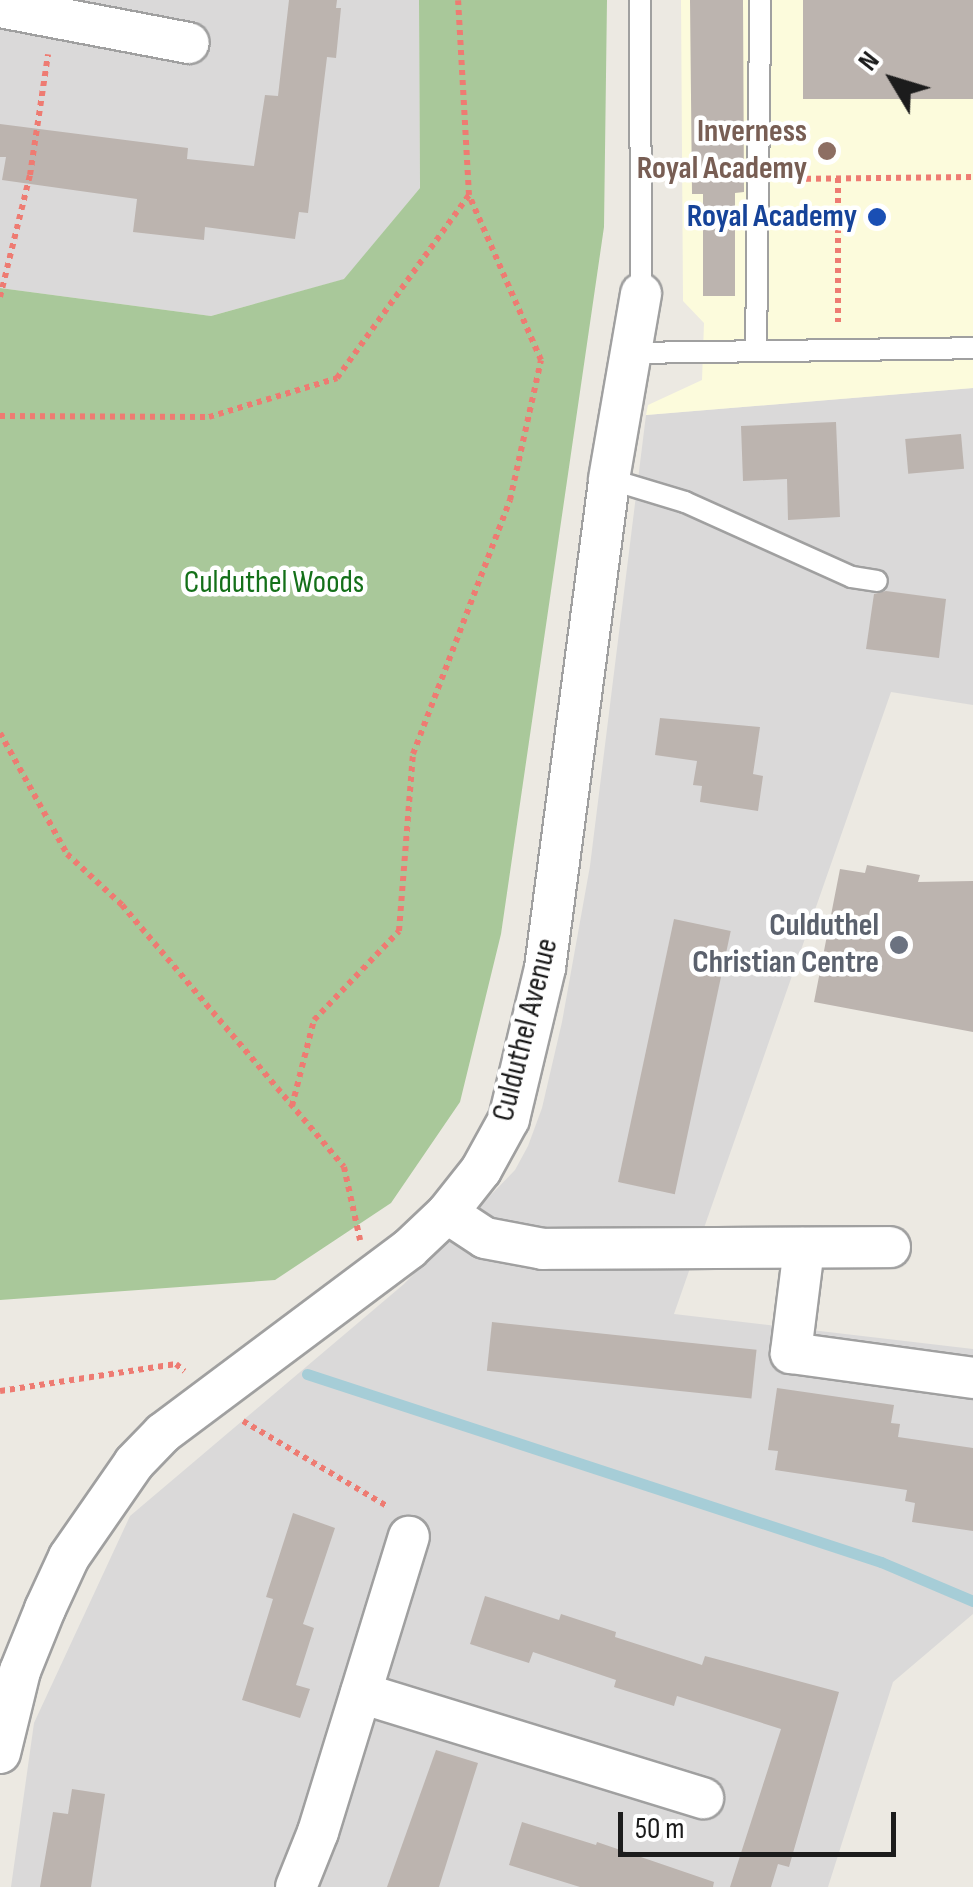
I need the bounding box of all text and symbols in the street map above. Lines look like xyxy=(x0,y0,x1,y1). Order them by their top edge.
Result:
north arrow xyxy=(843,30,943,130)
text: N xyxy=(851,45,887,77)
place label: Inverness Royal Academy xyxy=(637,114,807,189)
marker: Inverness Royal Academy xyxy=(816,140,838,162)
place label: Royal Academy xyxy=(687,198,857,236)
marker: Royal Academy xyxy=(866,206,888,228)
park label: Culduthel Woods xyxy=(184,564,364,602)
place label: Culduthel Christian Centre xyxy=(692,908,879,983)
marker: Culduthel Christian Centre xyxy=(888,934,910,956)
street label: Culduthel Avenue xyxy=(485,935,567,1125)
scale bar xyxy=(623,1792,900,1854)
text: 50 m xyxy=(635,1811,684,1847)

